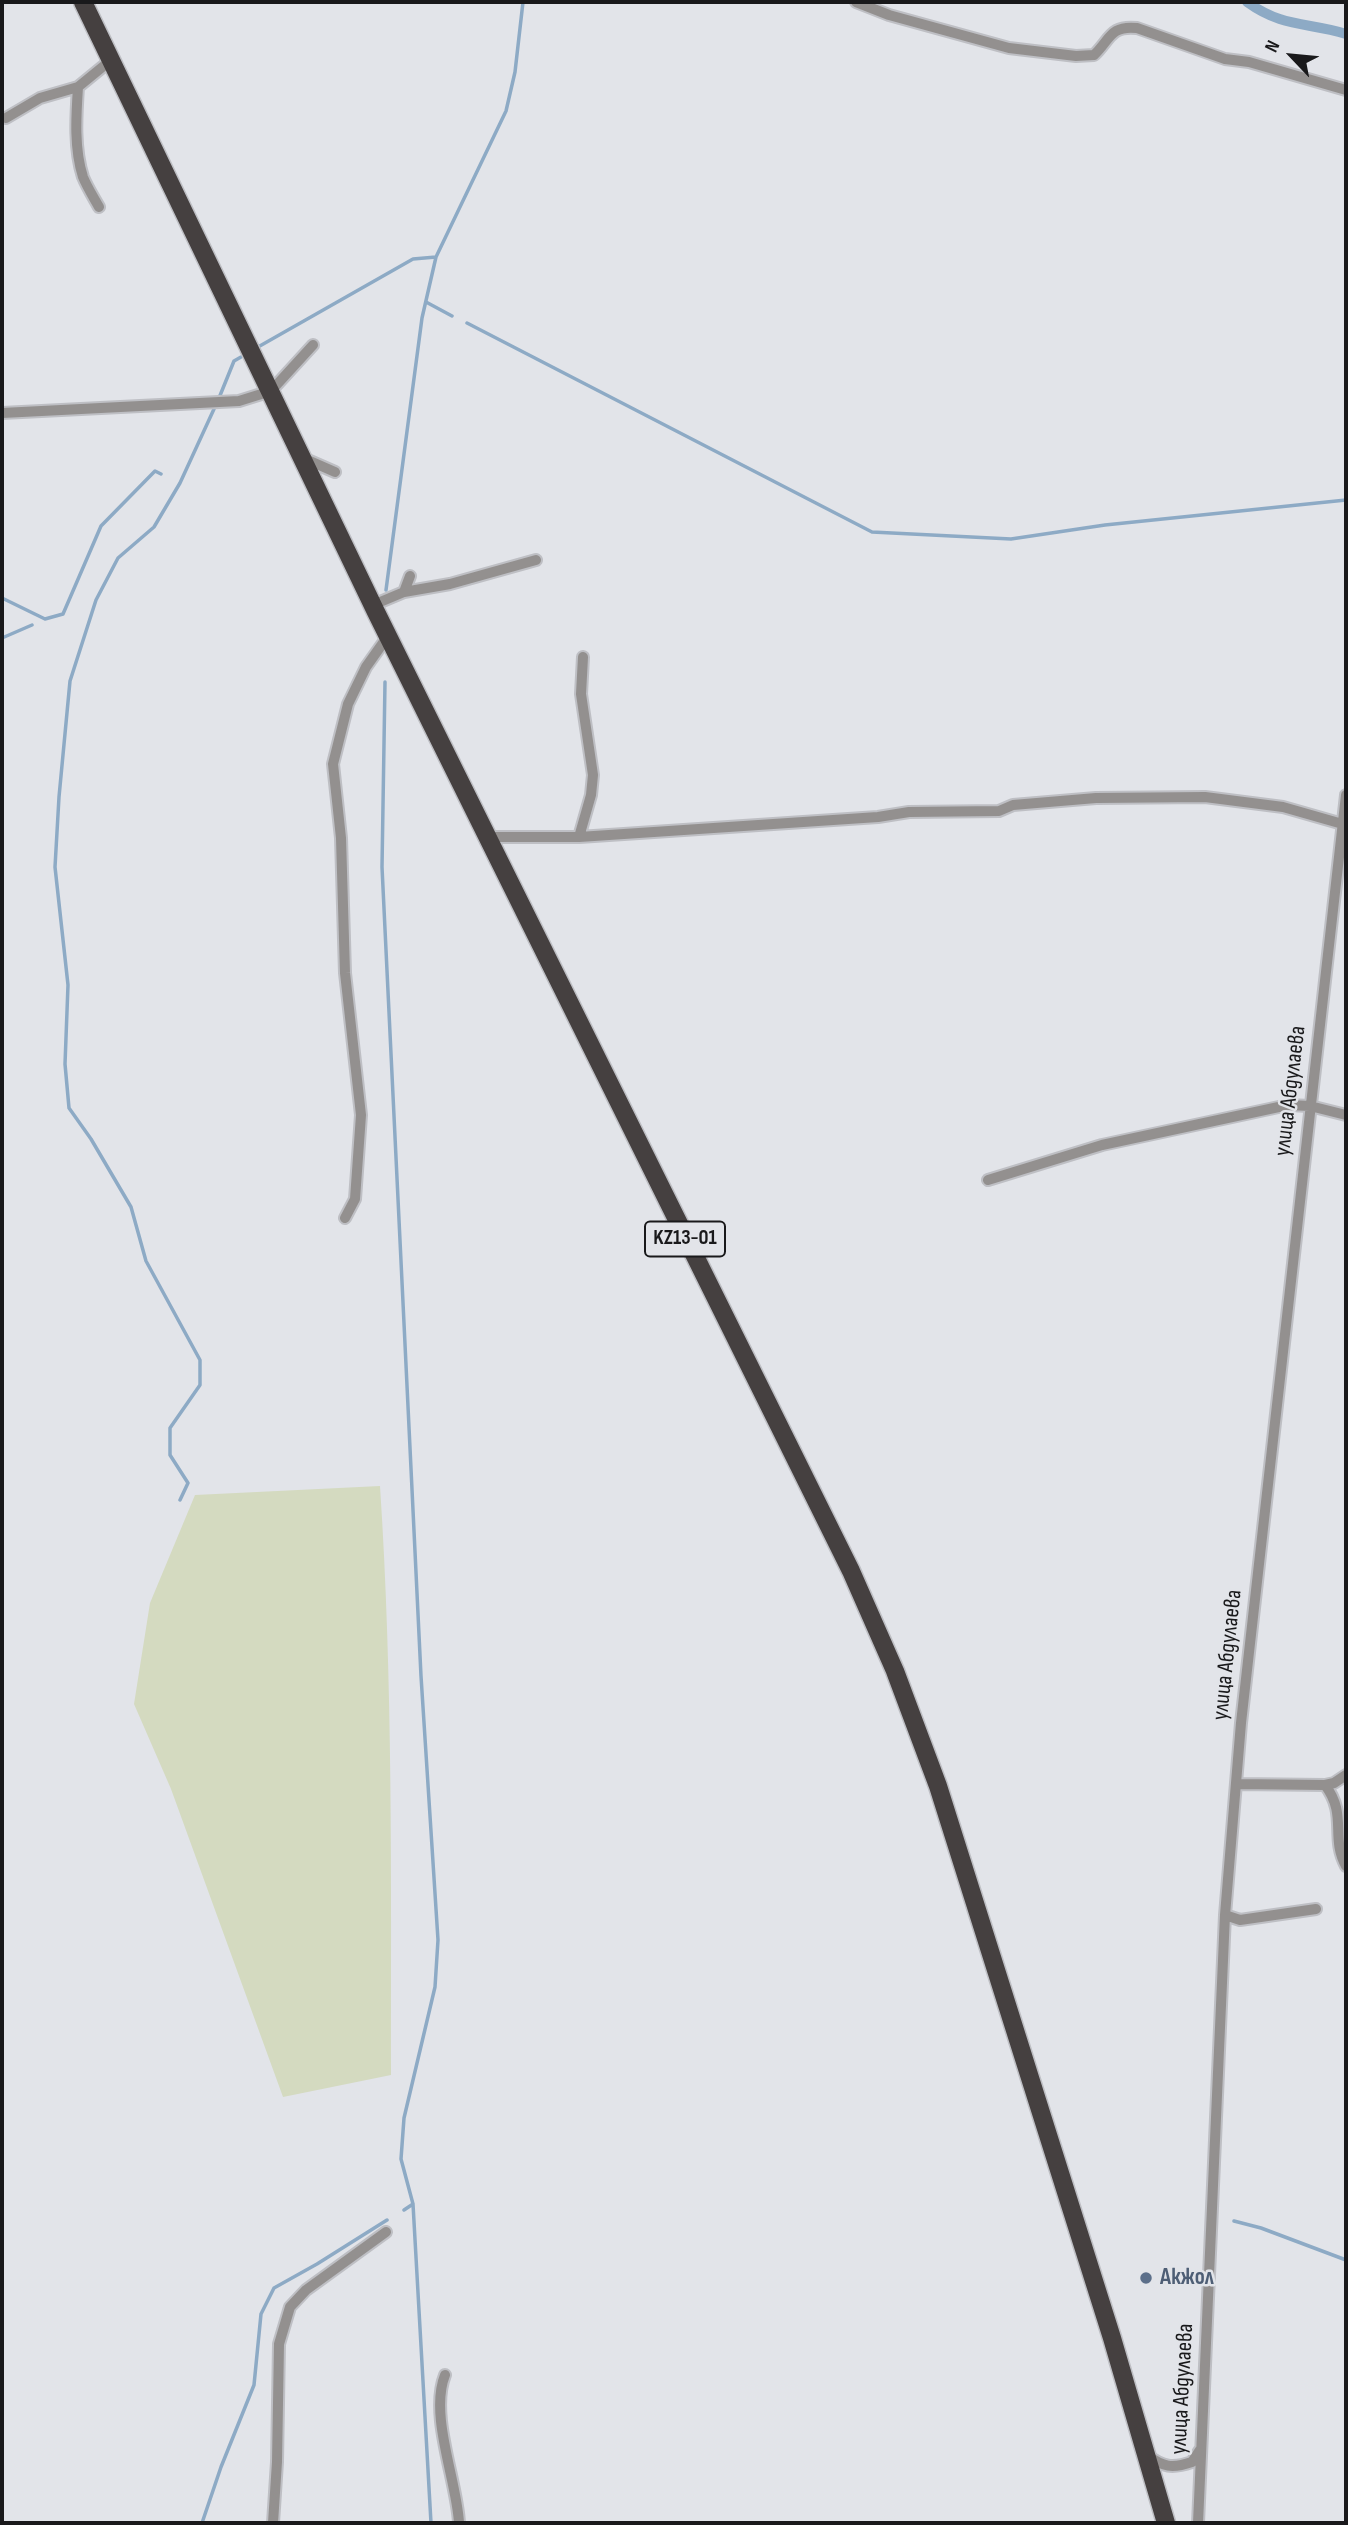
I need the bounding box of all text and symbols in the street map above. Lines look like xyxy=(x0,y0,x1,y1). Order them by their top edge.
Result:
north arrow xyxy=(1257,21,1327,91)
text: N xyxy=(1260,37,1285,56)
street label: улица Абдулаева xyxy=(1269,1024,1313,1158)
road number: KZ13-01 xyxy=(645,1222,725,1256)
street label: улица Абдулаева xyxy=(1207,1588,1249,1722)
place label: Акжол xyxy=(1160,2264,1214,2292)
marker: Акжол xyxy=(1138,2270,1154,2286)
street label: улица Абдулаева xyxy=(1166,2323,1200,2455)

